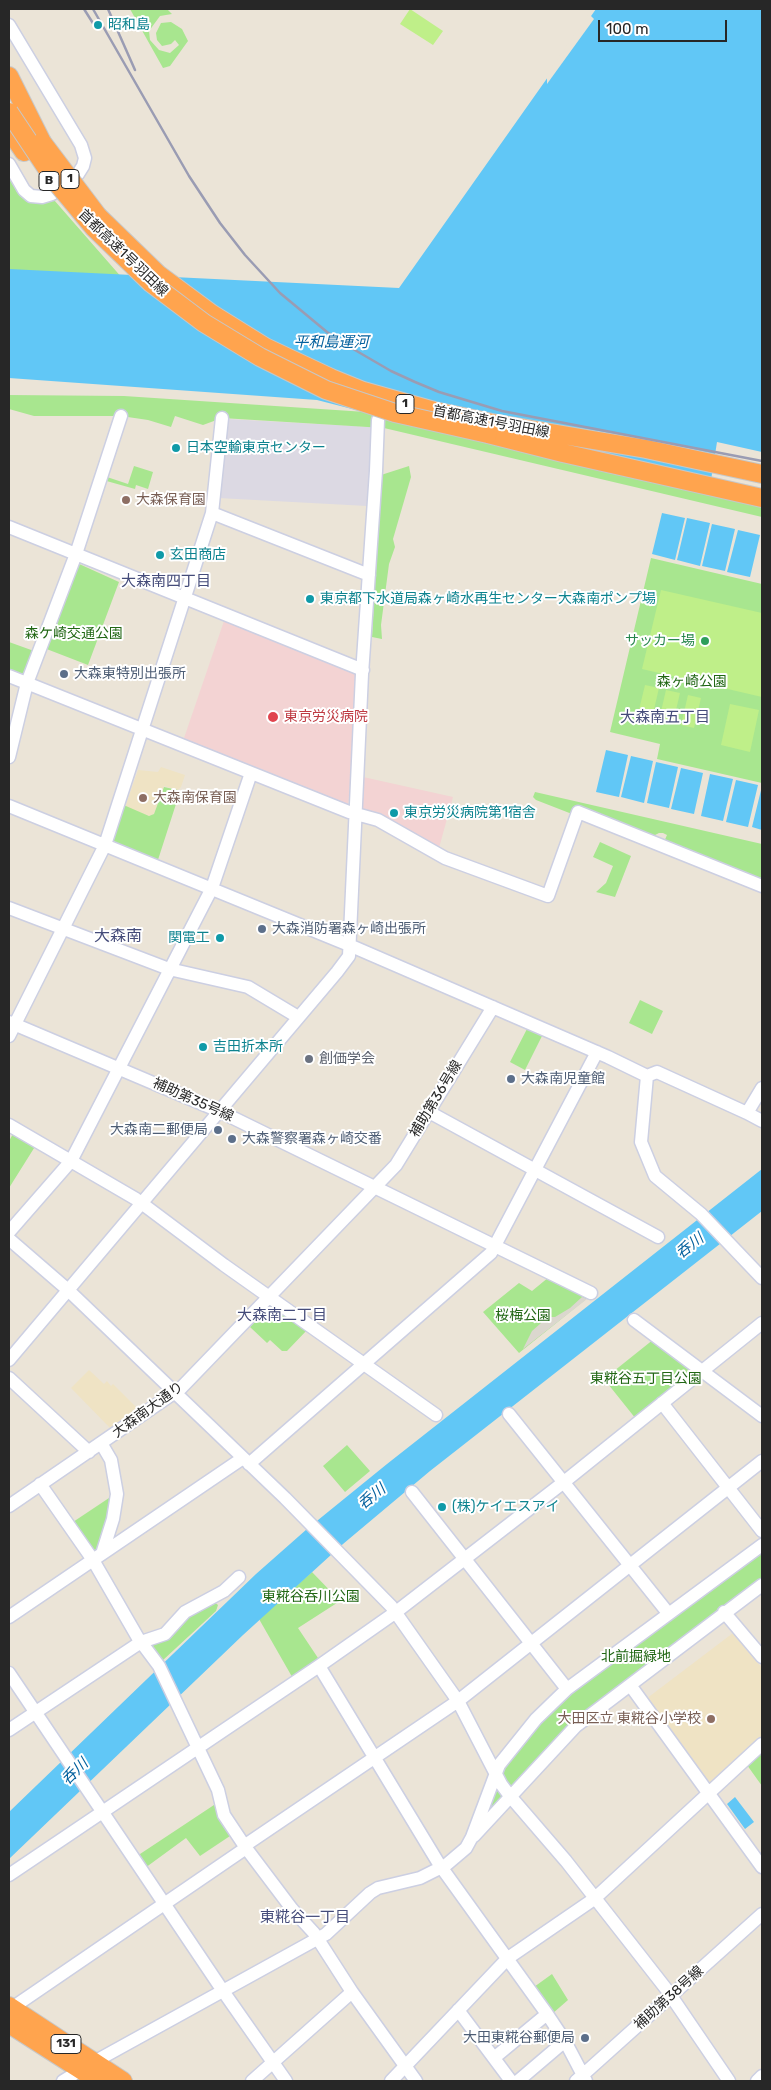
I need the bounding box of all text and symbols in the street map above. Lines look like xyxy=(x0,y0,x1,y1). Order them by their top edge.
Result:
scale bar xyxy=(601,10,730,42)
place label: 昭和島 xyxy=(108,17,150,33)
marker: 昭和島 xyxy=(92,19,104,31)
text: 100 m xyxy=(606,20,648,38)
road number: 1 xyxy=(61,170,79,188)
road number: B xyxy=(39,172,59,190)
street label: 首都高速1号羽田線 xyxy=(75,206,171,300)
water label: 平和島運河 xyxy=(294,334,368,352)
road number: 1 xyxy=(396,394,414,414)
street label: 首都高速1号羽田線 xyxy=(431,402,551,442)
place label: 日本空輸東京センター xyxy=(186,440,326,456)
marker: 日本空輸東京センター xyxy=(170,442,182,454)
place label: 大森保育園 xyxy=(136,492,206,508)
marker: 大森保育園 xyxy=(120,494,132,506)
place label: 玄田商店 xyxy=(170,547,226,563)
marker: 玄田商店 xyxy=(154,549,166,561)
district label: 大森南四丁目 xyxy=(121,573,211,591)
place label: 東京都下水道局森ヶ崎水再生センター大森南ポンプ場 xyxy=(320,591,656,607)
marker: 東京都下水道局森ヶ崎水再生センター大森南ポンプ場 xyxy=(304,593,316,605)
park label: 森ケ崎交通公園 xyxy=(25,626,123,642)
place label: サッカー場 xyxy=(625,633,695,649)
marker: サッカー場 xyxy=(699,635,711,647)
place label: 大森東特別出張所 xyxy=(74,666,186,682)
marker: 大森東特別出張所 xyxy=(58,668,70,680)
park label: 森ヶ崎公園 xyxy=(657,674,727,690)
place label: 東京労災病院 xyxy=(284,709,368,725)
district label: 大森南五丁目 xyxy=(620,709,710,727)
marker: 東京労災病院 xyxy=(266,710,280,724)
place label: 大森南保育園 xyxy=(153,790,237,806)
marker: 大森南保育園 xyxy=(137,792,149,804)
place label: 東京労災病院第1宿舎 xyxy=(404,805,536,821)
marker: 東京労災病院第1宿舎 xyxy=(388,807,400,819)
place label: 大森消防署森ヶ崎出張所 xyxy=(272,921,426,937)
marker: 大森消防署森ヶ崎出張所 xyxy=(256,923,268,935)
district label: 大森南 xyxy=(94,926,142,946)
place label: 関電工 xyxy=(168,930,210,946)
marker: 関電工 xyxy=(214,932,226,944)
place label: 吉田折本所 xyxy=(213,1039,283,1055)
marker: 吉田折本所 xyxy=(197,1041,209,1053)
place label: 創価学会 xyxy=(319,1051,375,1067)
marker: 創価学会 xyxy=(303,1053,315,1065)
street label: 補助第36号線 xyxy=(406,1057,466,1141)
place label: 大森南児童館 xyxy=(521,1071,605,1087)
marker: 大森南児童館 xyxy=(505,1073,517,1085)
street label: 補助第35号線 xyxy=(150,1075,236,1125)
place label: 大森南二郵便局 xyxy=(110,1122,208,1138)
marker: 大森南二郵便局 xyxy=(212,1124,224,1136)
place label: 大森警察署森ヶ崎交番 xyxy=(242,1131,382,1147)
marker: 大森警察署森ヶ崎交番 xyxy=(226,1133,238,1145)
water label: 呑川 xyxy=(673,1230,707,1262)
district label: 大森南二丁目 xyxy=(237,1307,327,1325)
park label: 桜梅公園 xyxy=(495,1308,551,1324)
park label: 東糀谷五丁目公園 xyxy=(590,1371,702,1387)
street label: 大森南大通り xyxy=(109,1379,187,1441)
water label: 呑川 xyxy=(355,1481,389,1513)
place label: (株)ケイエスアイ xyxy=(452,1499,559,1515)
marker: (株)ケイエスアイ xyxy=(436,1501,448,1513)
park label: 東糀谷呑川公園 xyxy=(262,1589,360,1605)
park label: 北前掘緑地 xyxy=(601,1649,671,1665)
place label: 大田区立 東糀谷小学校 xyxy=(558,1711,701,1727)
marker: 大田区立 東糀谷小学校 xyxy=(705,1713,717,1725)
water label: 呑川 xyxy=(58,1755,92,1789)
district label: 東糀谷一丁目 xyxy=(260,1909,350,1927)
street label: 補助第38号線 xyxy=(631,1963,707,2033)
place label: 大田東糀谷郵便局 xyxy=(463,2030,575,2046)
marker: 大田東糀谷郵便局 xyxy=(579,2032,591,2044)
road number: 131 xyxy=(51,2035,81,2054)

